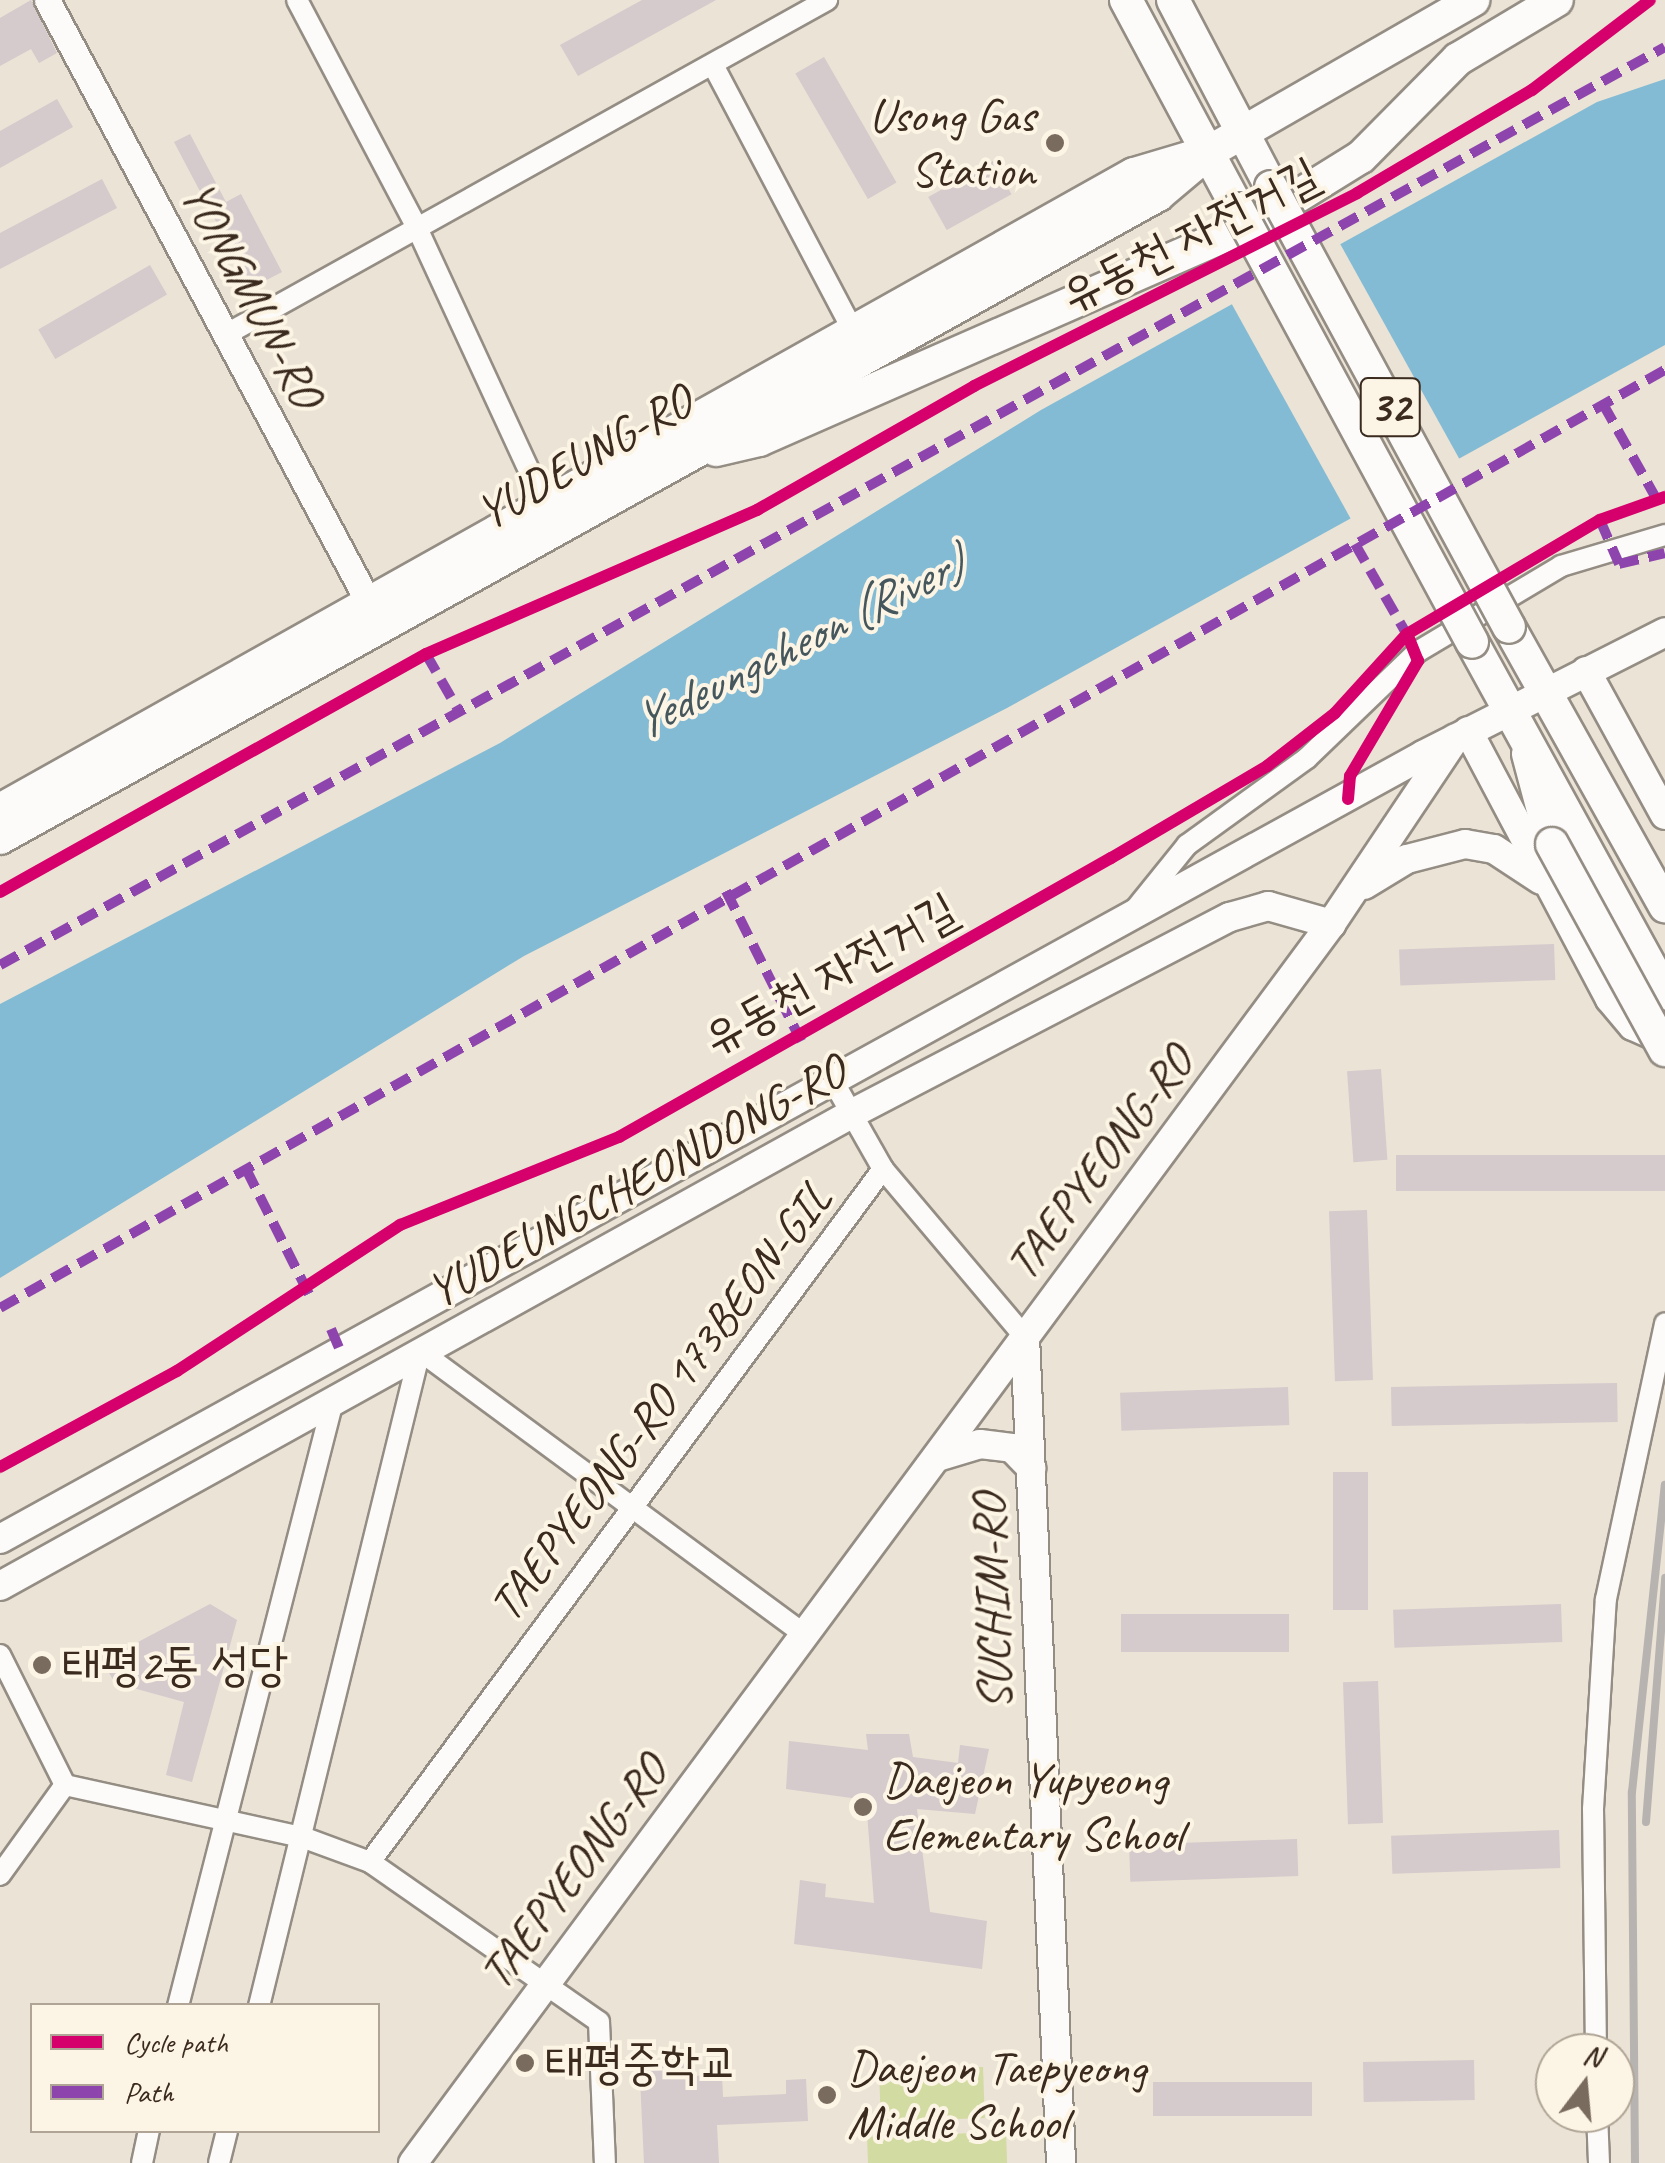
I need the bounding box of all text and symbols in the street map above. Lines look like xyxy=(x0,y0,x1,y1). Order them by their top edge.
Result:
place label: Usong Gas Station xyxy=(867,86,1035,199)
marker: Usong Gas Station xyxy=(1044,132,1066,154)
street label: 유동천 자전거길 xyxy=(1051,145,1329,325)
street label: YONGMUN-RO xyxy=(168,171,336,417)
road number: 32 xyxy=(1358,367,1422,447)
street label: YUDEUNG-RO xyxy=(466,372,702,542)
water label: Yedeungcheon (River) xyxy=(622,534,972,752)
street label: 유동천 자전거길 xyxy=(693,880,967,1068)
street label: TAEPYEONG-RO xyxy=(993,1035,1205,1291)
street label: YUDEUNGCHEONDONG-RO xyxy=(417,1042,855,1320)
street label: TAEPYEONG-RO 173BEON-GIL xyxy=(477,1172,843,1632)
street label: SUCHIM-RO xyxy=(959,1493,1025,1711)
place label: 태평2동 성당 xyxy=(62,1636,288,1694)
marker: 태평2동 성당 xyxy=(31,1654,53,1676)
street label: TAEPYEONG-RO xyxy=(467,1744,679,2000)
place label: Daejeon Yupyeong Elementary School xyxy=(883,1750,1183,1863)
marker: Daejeon Yupyeong Elementary School xyxy=(852,1796,874,1818)
legend xyxy=(30,2003,380,2133)
text: Cycle path xyxy=(124,2023,228,2061)
north arrow xyxy=(1535,2033,1635,2133)
place label: 태평중학교 xyxy=(545,2034,738,2092)
text: N xyxy=(1580,2036,1606,2075)
place label: Daejeon Taepyeong Middle School xyxy=(847,2038,1147,2151)
marker: 태평중학교 xyxy=(514,2052,536,2074)
text: Path xyxy=(124,2073,173,2111)
marker: Daejeon Taepyeong Middle School xyxy=(816,2084,838,2106)

